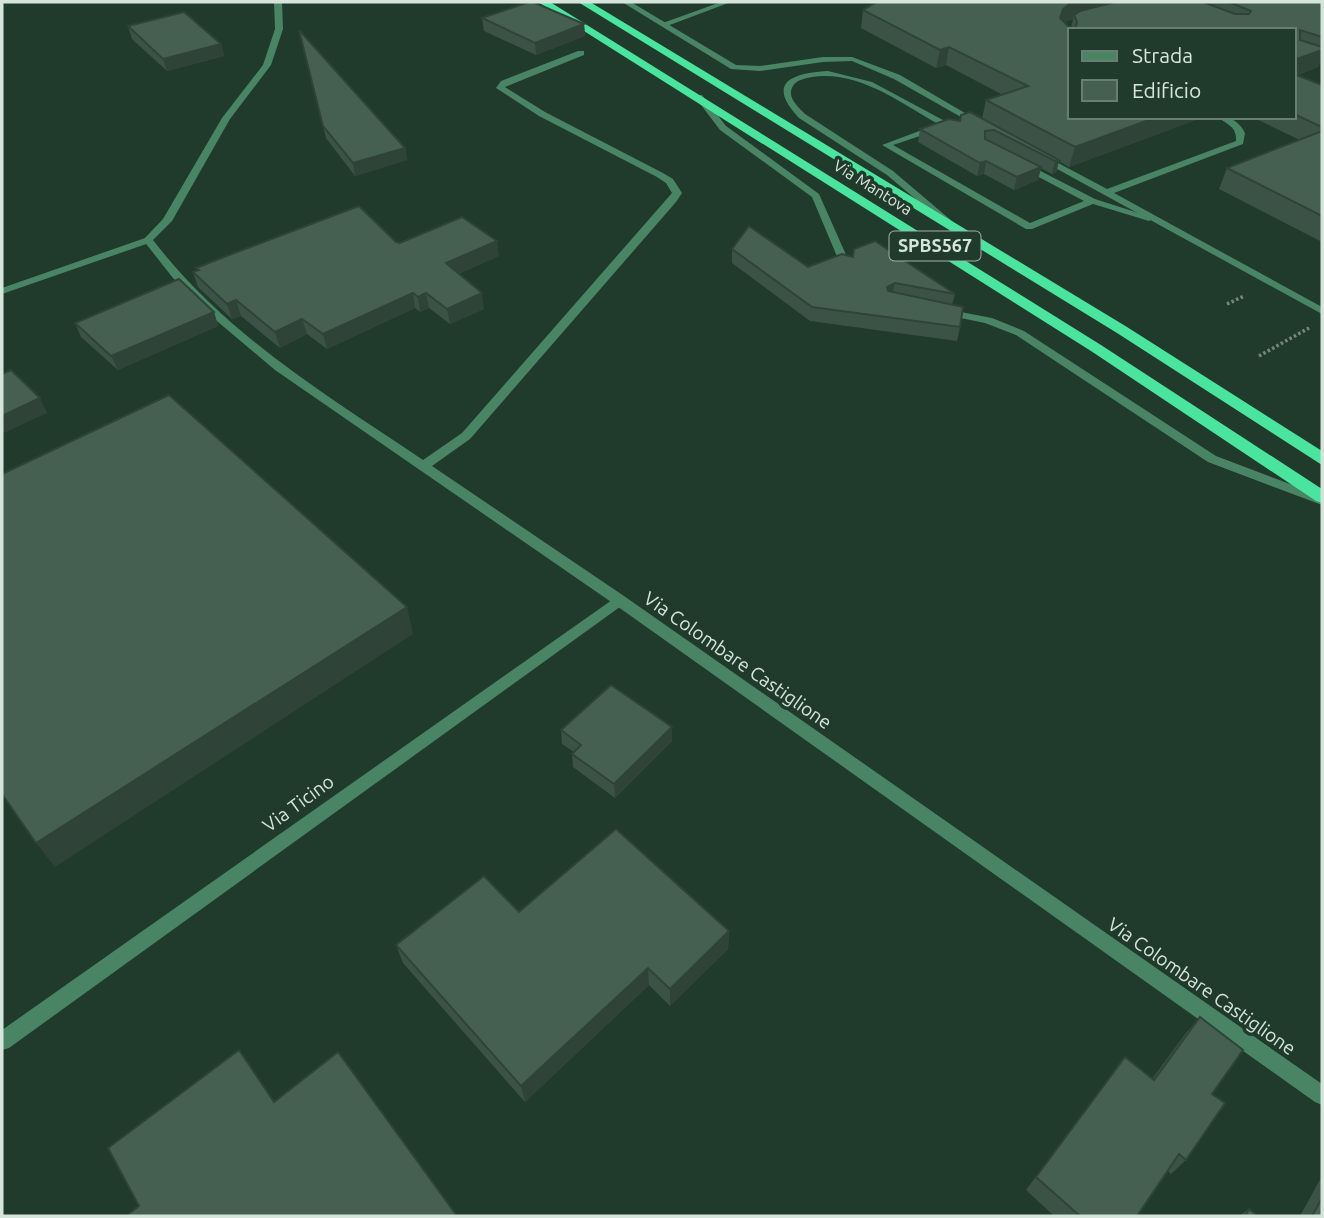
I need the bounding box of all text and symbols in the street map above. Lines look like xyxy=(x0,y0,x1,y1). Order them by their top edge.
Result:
legend xyxy=(1068,28,1296,119)
text: Strada xyxy=(1132,43,1193,67)
text: Edificio xyxy=(1132,78,1201,102)
street label: Via Mantova xyxy=(830,156,916,218)
road number: SPBS567 xyxy=(890,232,981,260)
street label: Via Colombare Castiglione xyxy=(640,587,836,733)
street label: Via Ticino xyxy=(258,770,338,836)
street label: Via Colombare Castiglione xyxy=(1104,913,1300,1059)

